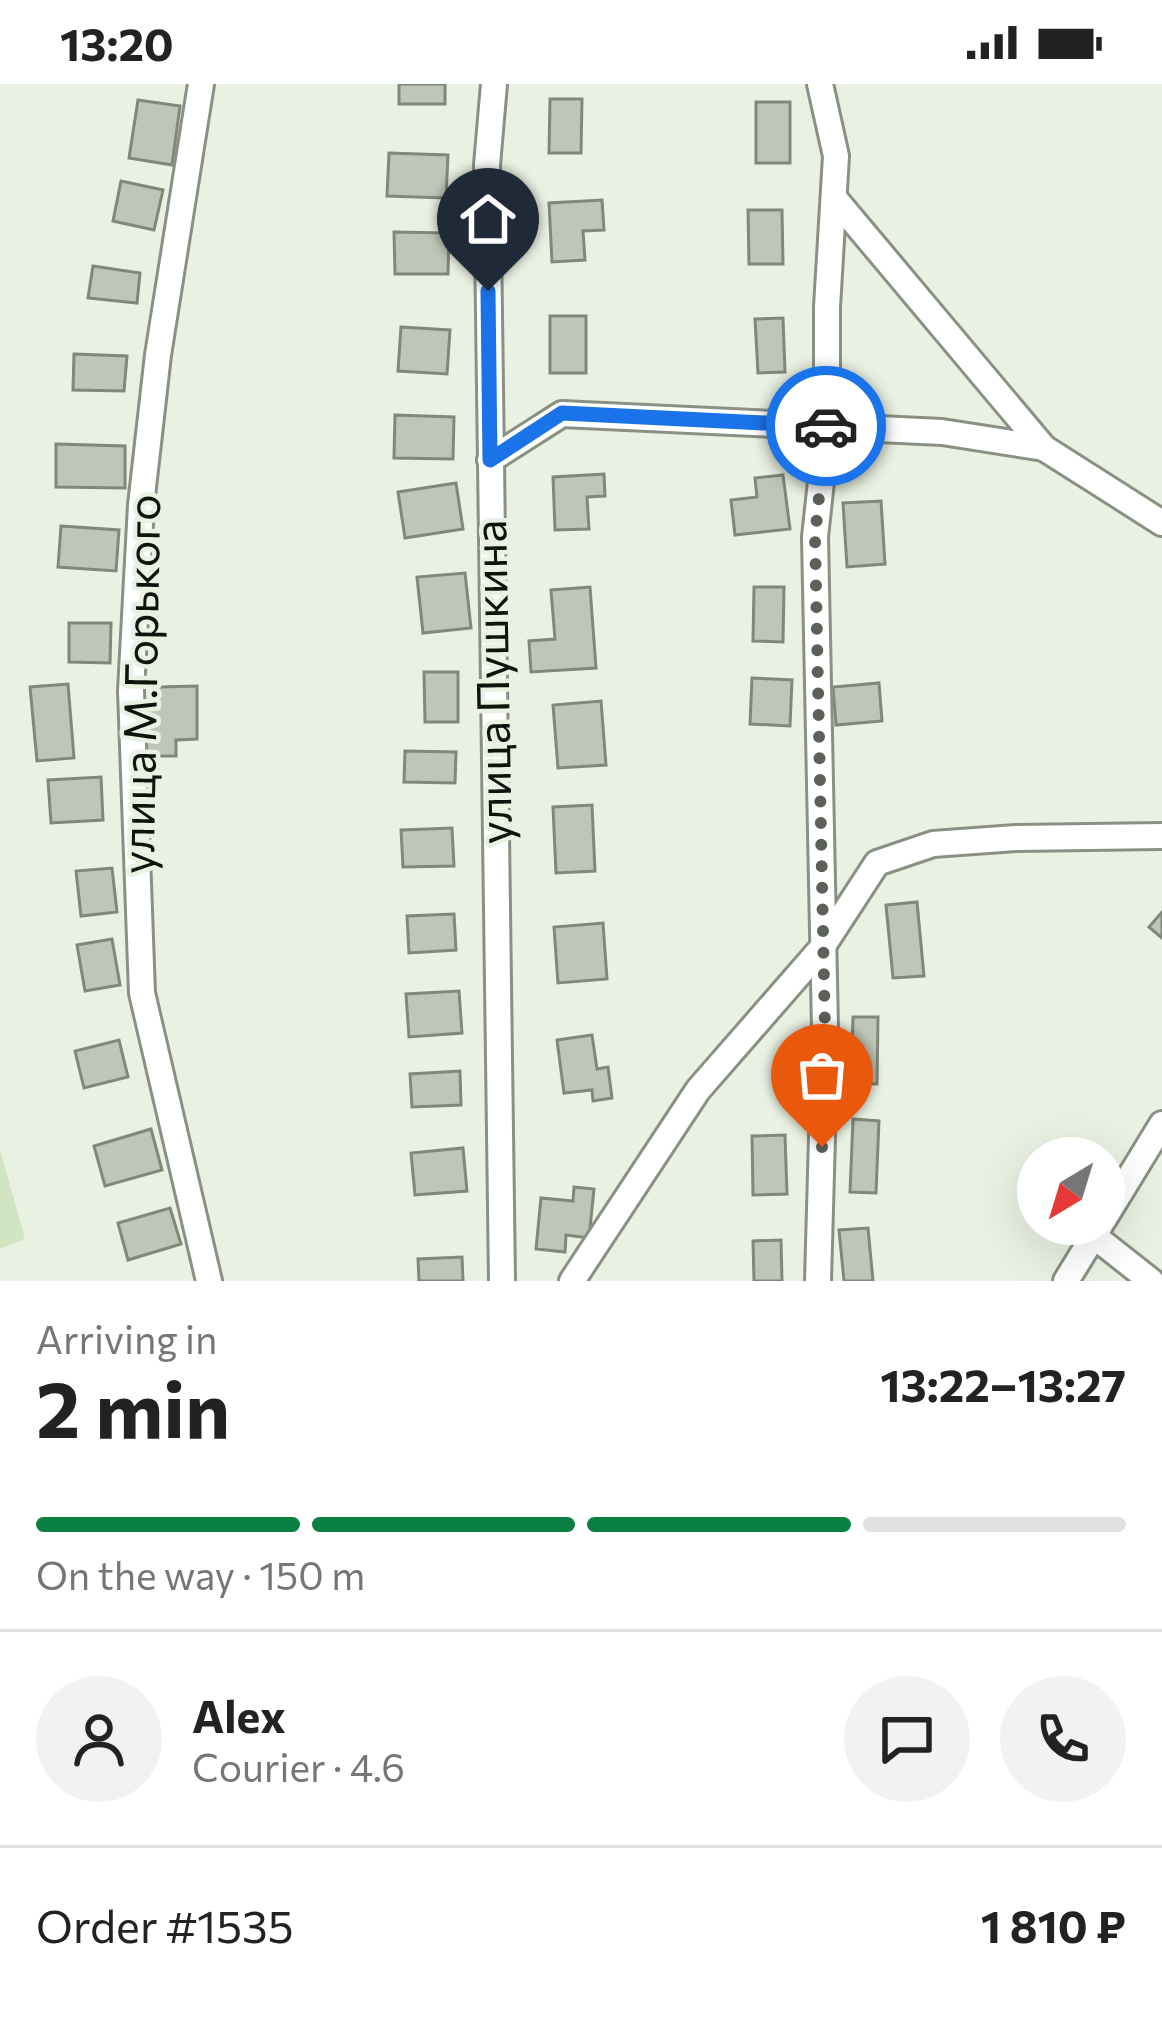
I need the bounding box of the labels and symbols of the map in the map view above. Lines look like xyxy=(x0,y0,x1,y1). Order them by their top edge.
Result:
pin xyxy=(437,168,539,291)
courier xyxy=(766,366,886,486)
street label: улица М.Горького xyxy=(108,494,169,874)
street label: улица Пушкина xyxy=(460,519,521,845)
pin xyxy=(771,1024,873,1147)
north arrow xyxy=(1017,1137,1125,1245)

